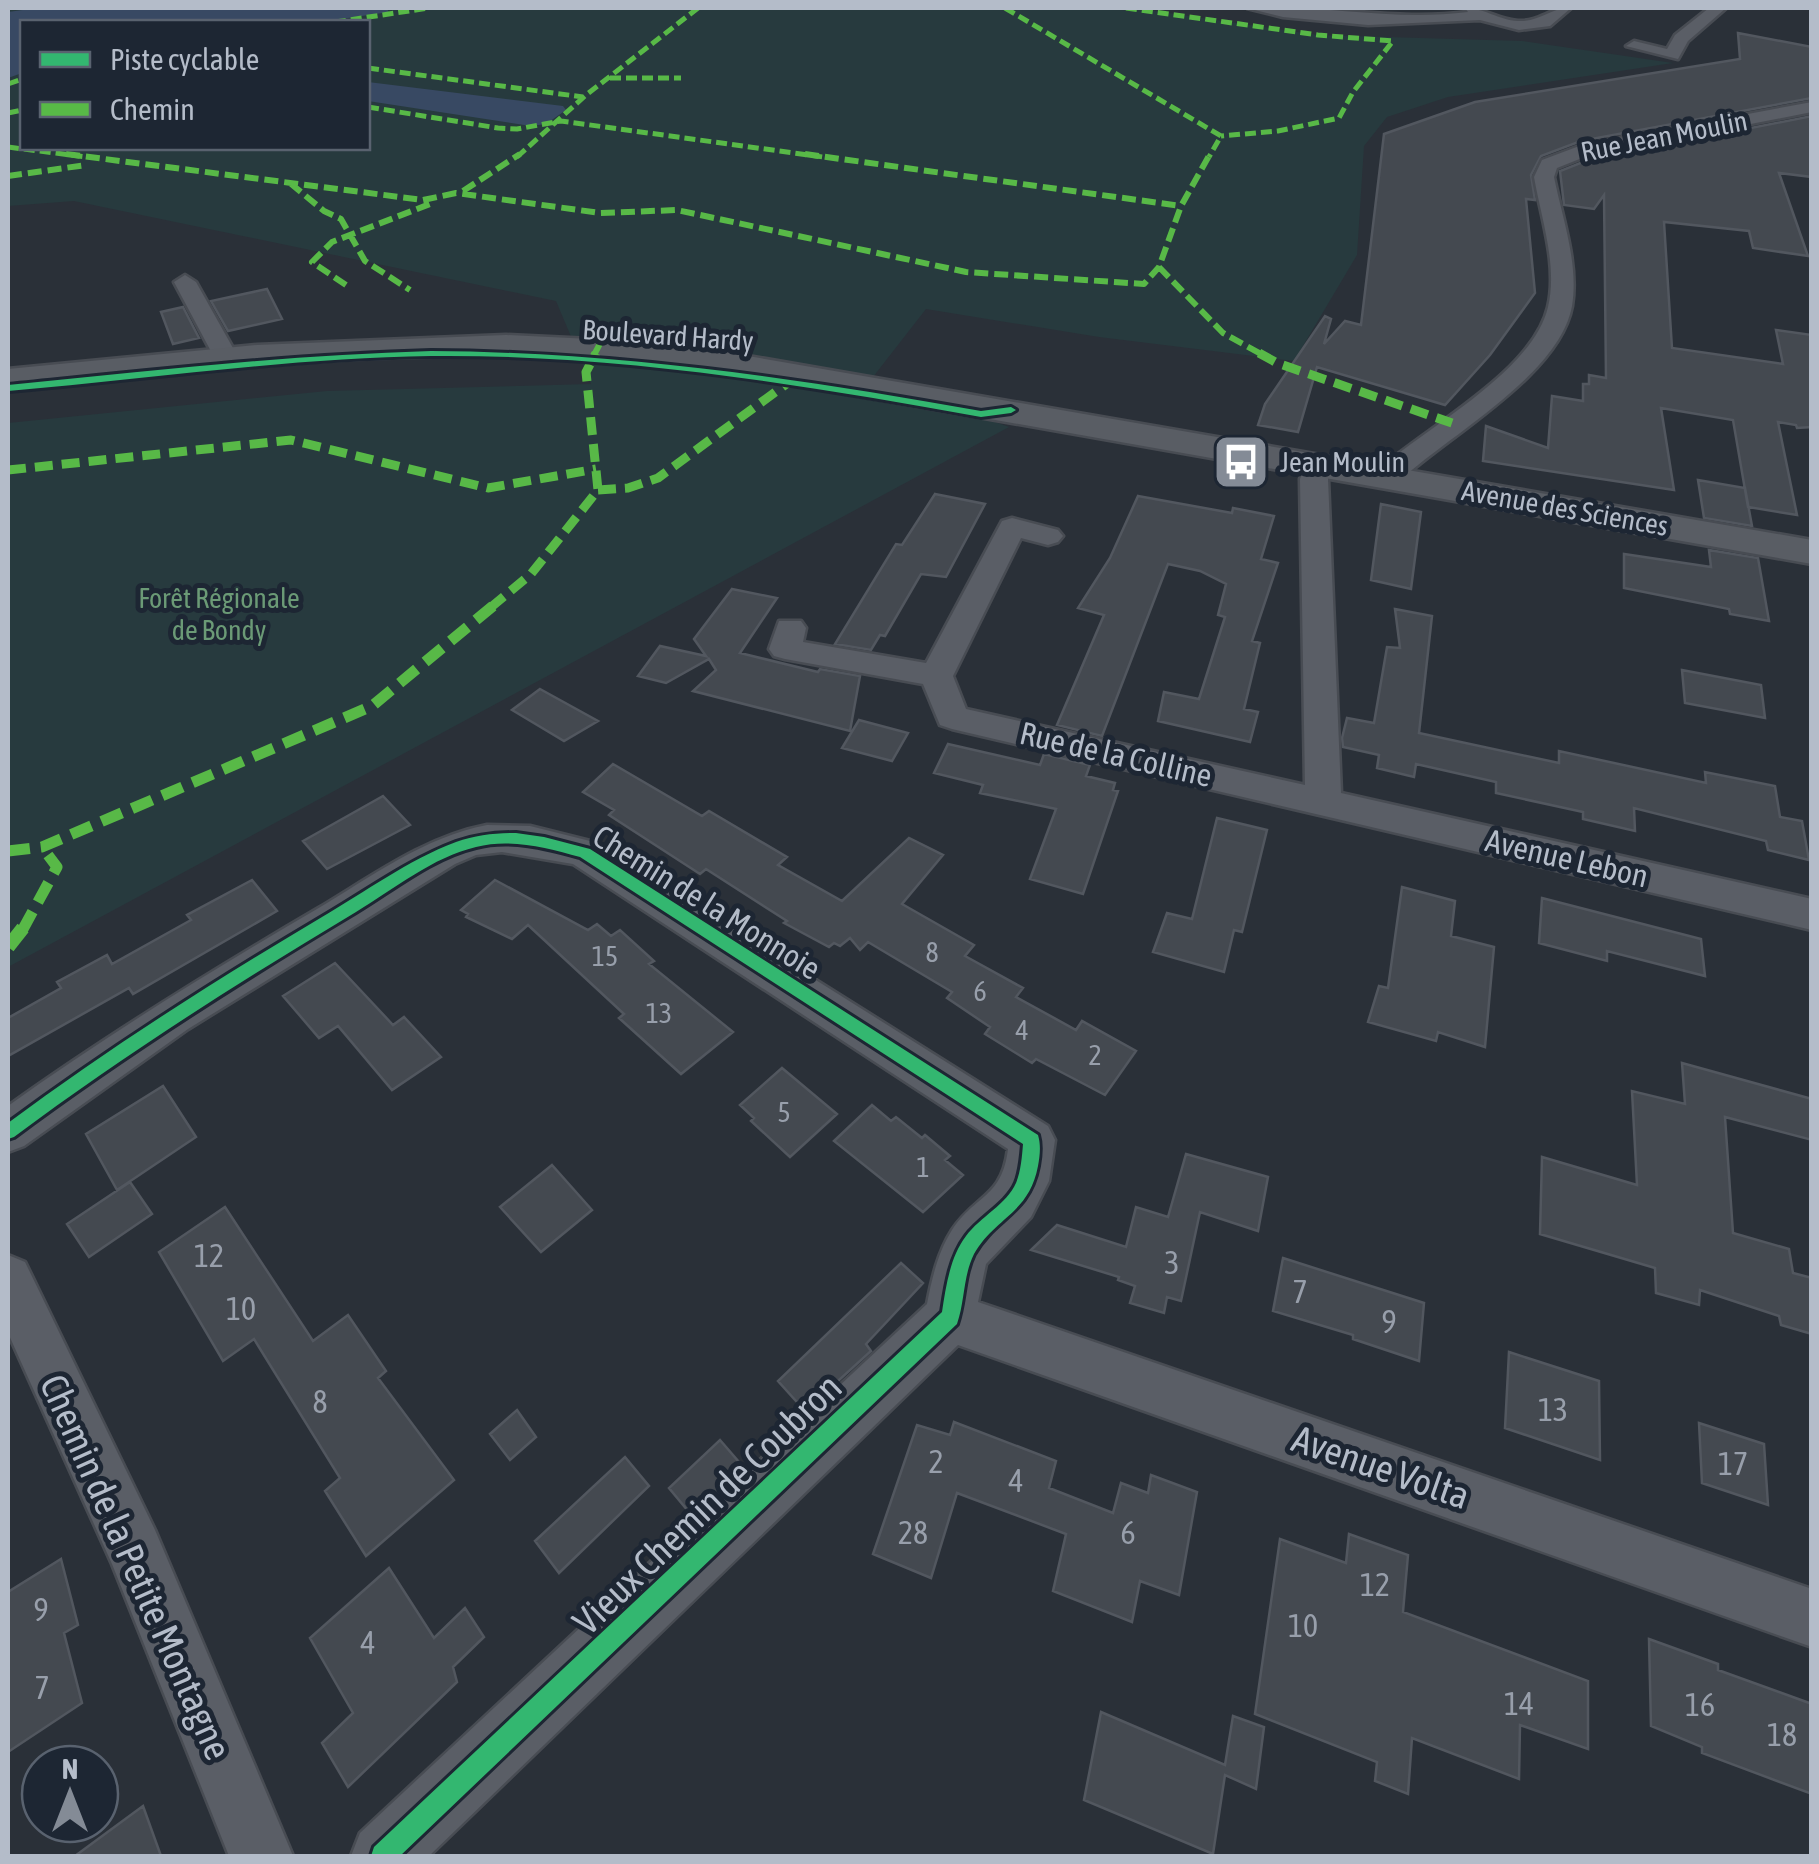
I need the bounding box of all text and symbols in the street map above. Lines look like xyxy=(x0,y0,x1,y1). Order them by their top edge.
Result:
legend xyxy=(20,20,370,150)
text: Piste cyclable xyxy=(110,42,259,76)
text: Chemin xyxy=(110,92,195,126)
street label: Rue Jean Moulin xyxy=(1578,104,1750,168)
street label: Boulevard Hardy xyxy=(581,313,755,357)
bus stop icon: Jean Moulin xyxy=(1211,432,1271,492)
place label: Jean Moulin xyxy=(1280,446,1405,478)
street label: Avenue des Sciences xyxy=(1459,474,1671,542)
park label: Forêt Régionale de Bondy xyxy=(138,582,300,646)
street label: Rue de la Colline xyxy=(1016,714,1216,794)
street label: Chemin de la Monnoie xyxy=(587,817,827,987)
street label: Avenue Lebon xyxy=(1482,821,1652,895)
house number: 8 xyxy=(925,936,939,968)
house number: 15 xyxy=(592,940,618,972)
house number: 6 xyxy=(973,975,987,1007)
house number: 13 xyxy=(646,997,672,1029)
house number: 4 xyxy=(1015,1014,1029,1046)
house number: 2 xyxy=(1088,1039,1102,1071)
house number: 5 xyxy=(777,1096,791,1128)
house number: 1 xyxy=(916,1151,930,1183)
house number: 12 xyxy=(194,1237,224,1274)
house number: 3 xyxy=(1164,1244,1180,1281)
house number: 7 xyxy=(1292,1273,1308,1310)
house number: 10 xyxy=(226,1290,256,1327)
house number: 9 xyxy=(1381,1303,1397,1340)
street label: Vieux Chemin de Coubron xyxy=(564,1365,850,1643)
street label: Chemin de la Petite Montagne xyxy=(32,1368,240,1766)
house number: 8 xyxy=(312,1383,328,1420)
house number: 13 xyxy=(1538,1391,1568,1428)
street label: Avenue Volta xyxy=(1287,1417,1475,1517)
house number: 2 xyxy=(928,1443,944,1480)
house number: 17 xyxy=(1718,1445,1748,1482)
house number: 4 xyxy=(1008,1462,1024,1499)
house number: 28 xyxy=(898,1514,928,1551)
house number: 6 xyxy=(1120,1514,1136,1551)
house number: 12 xyxy=(1360,1566,1390,1603)
house number: 9 xyxy=(33,1591,49,1628)
house number: 10 xyxy=(1288,1607,1318,1644)
house number: 4 xyxy=(360,1624,376,1661)
house number: 7 xyxy=(34,1669,50,1706)
house number: 14 xyxy=(1504,1685,1534,1722)
house number: 16 xyxy=(1685,1686,1715,1723)
house number: 18 xyxy=(1767,1716,1797,1753)
north arrow xyxy=(20,1744,120,1844)
text: N xyxy=(62,1753,78,1785)

